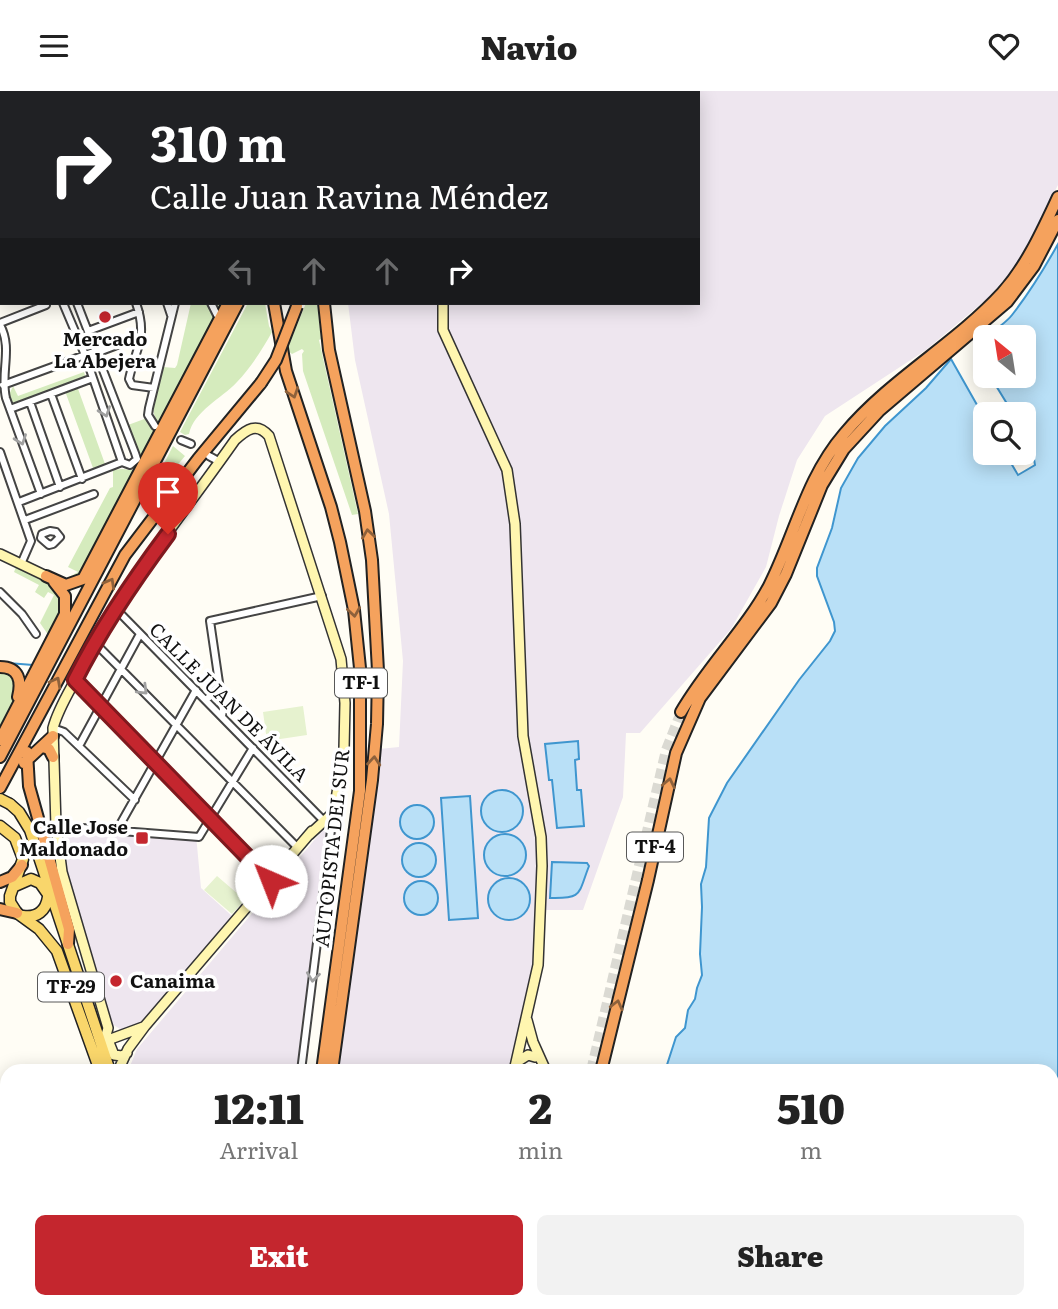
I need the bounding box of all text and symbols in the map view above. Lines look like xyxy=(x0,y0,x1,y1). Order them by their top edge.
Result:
text: Navio xyxy=(480,22,578,70)
icon: menu xyxy=(35,27,73,65)
icon: heart xyxy=(985,27,1023,65)
text: 310 m xyxy=(150,104,286,177)
icon: right xyxy=(35,119,126,210)
text: Calle Juan Ravina Méndez xyxy=(150,171,548,219)
icon: left xyxy=(222,252,260,290)
icon: ahead xyxy=(295,252,333,290)
icon: ahead xyxy=(368,252,406,290)
icon: right xyxy=(441,252,479,290)
marker: Mercado La Abejera xyxy=(97,309,113,325)
place label: Mercado La Abejera xyxy=(54,324,156,374)
north arrow xyxy=(973,325,1036,389)
map controls xyxy=(973,325,1036,465)
one-way arrow xyxy=(285,387,299,399)
button: search xyxy=(973,402,1036,465)
one-way arrow xyxy=(97,406,111,418)
one-way arrow xyxy=(13,433,27,445)
pin xyxy=(138,462,198,534)
icon: arrive xyxy=(149,473,187,511)
one-way arrow xyxy=(361,528,376,540)
one-way arrow xyxy=(102,578,115,590)
one-way arrow xyxy=(346,606,361,618)
street label: CALLE JUAN DE ÁVILA xyxy=(144,615,316,787)
road number: TF-1 xyxy=(335,669,387,697)
one-way arrow xyxy=(48,677,61,689)
one-way arrow xyxy=(134,681,147,694)
street label: AUTOPISTA DEL SUR xyxy=(307,747,355,949)
one-way arrow xyxy=(366,755,381,766)
one-way arrow xyxy=(660,777,675,789)
place label: Calle Jose Maldonado xyxy=(19,812,128,862)
marker: Calle Jose Maldonado xyxy=(134,830,150,846)
road number: TF-4 xyxy=(627,833,683,861)
position arrow xyxy=(234,844,308,918)
place label: Canaima xyxy=(130,966,215,994)
one-way arrow xyxy=(306,971,321,983)
road number: TF-29 xyxy=(38,973,104,1002)
marker: Canaima xyxy=(108,973,124,989)
one-way arrow xyxy=(609,999,624,1011)
text: 12:11 xyxy=(214,1075,304,1137)
text: 2 xyxy=(529,1075,552,1137)
text: 510 xyxy=(777,1075,845,1137)
text: Arrival xyxy=(220,1132,298,1166)
text: min xyxy=(518,1132,563,1166)
text: m xyxy=(800,1132,822,1166)
button: Exit xyxy=(35,1215,523,1295)
button: Share xyxy=(537,1215,1024,1295)

